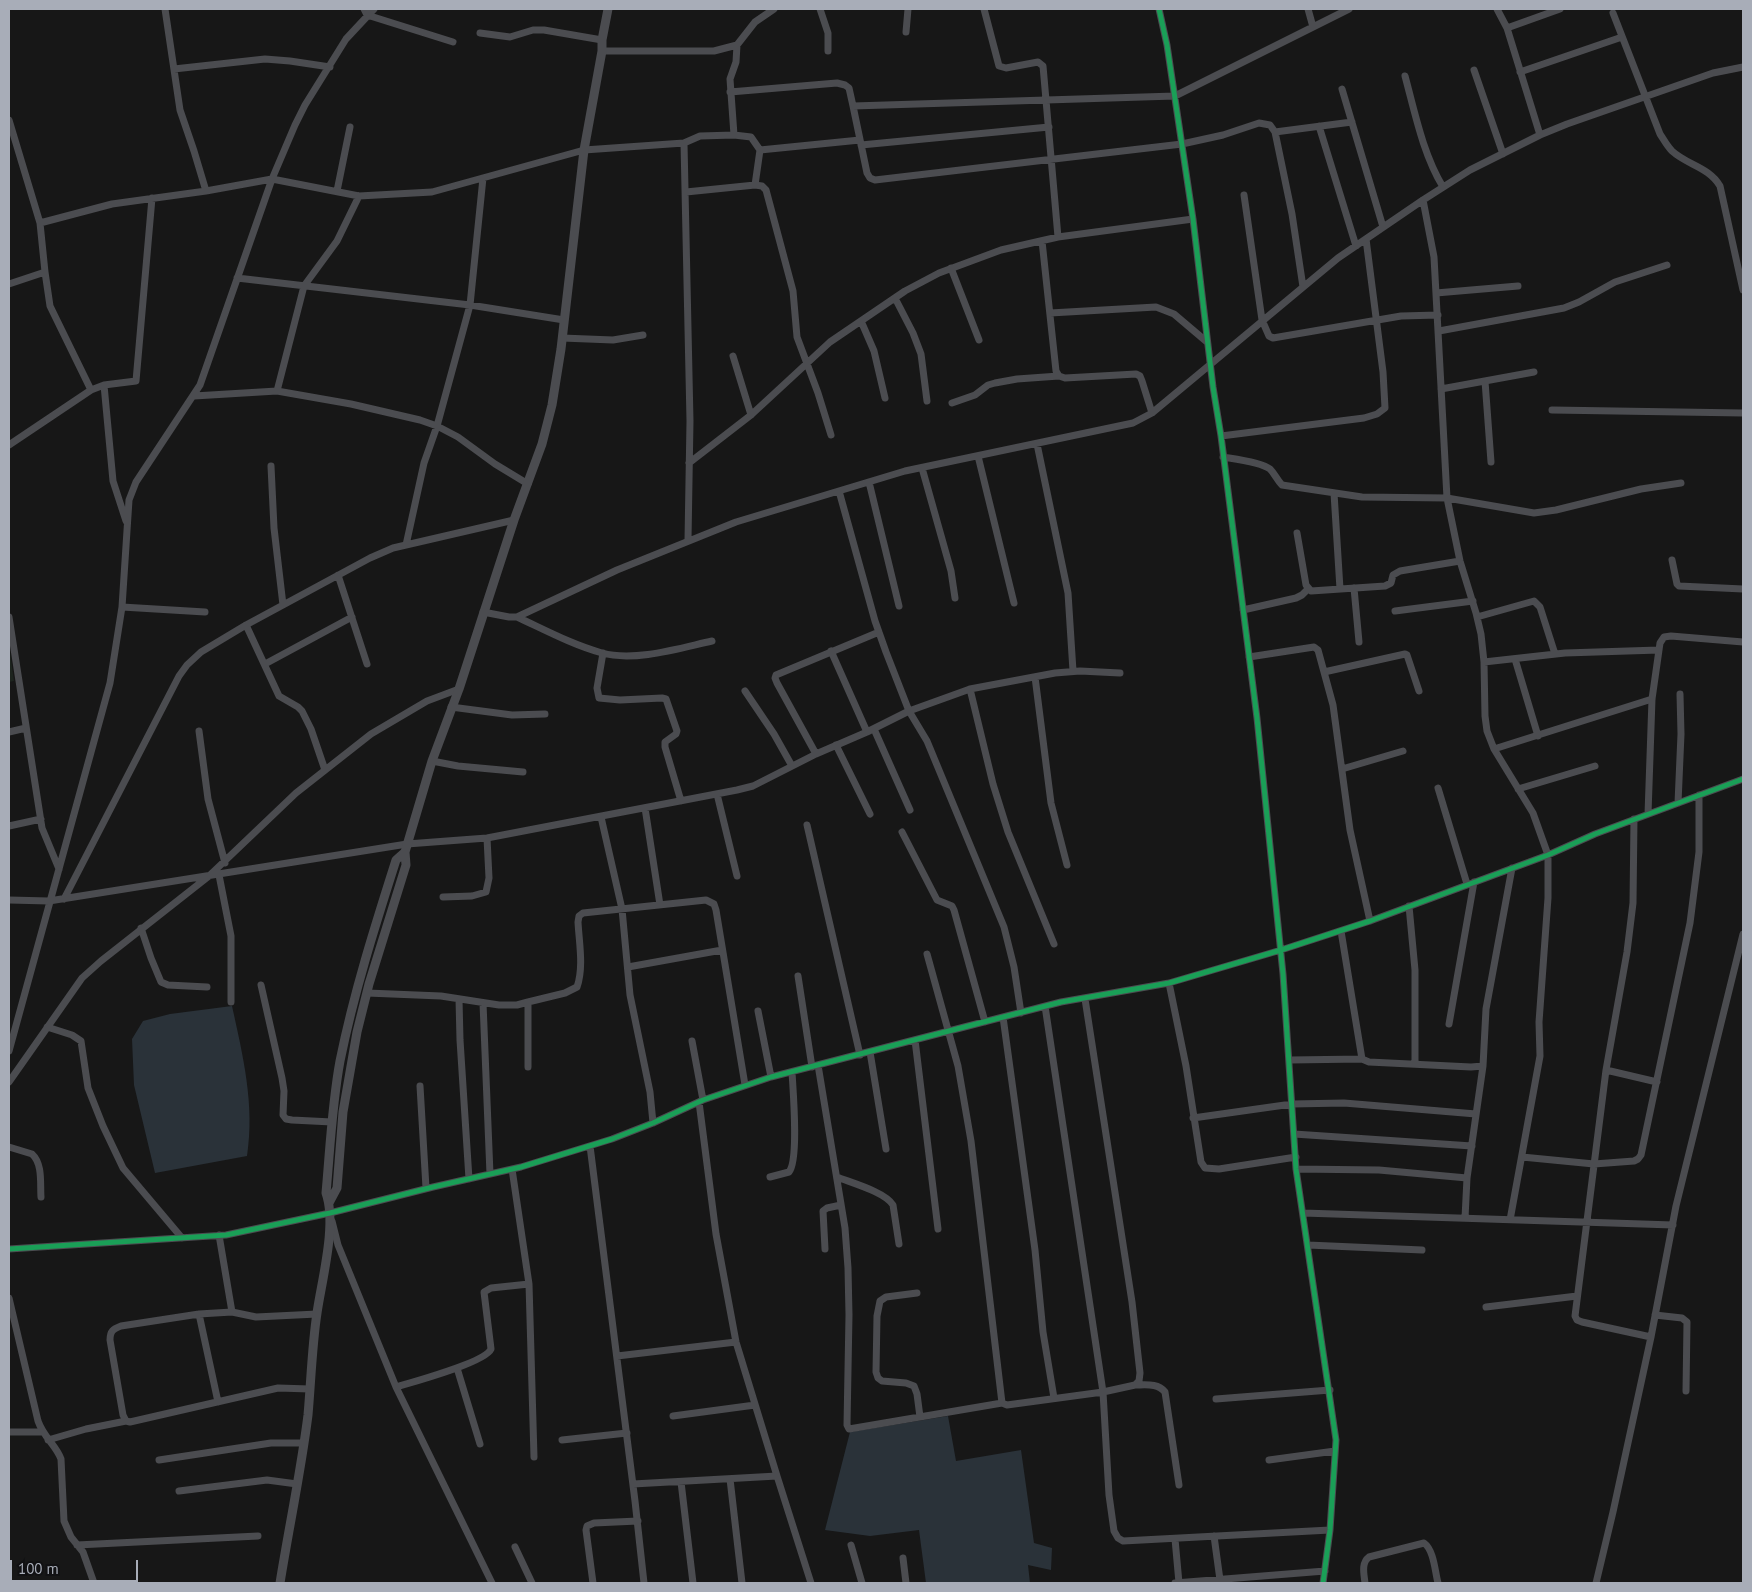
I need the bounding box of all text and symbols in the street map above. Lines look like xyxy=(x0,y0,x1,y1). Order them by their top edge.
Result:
scale bar xyxy=(12,1550,140,1582)
text: 100 m xyxy=(18,1559,59,1578)

